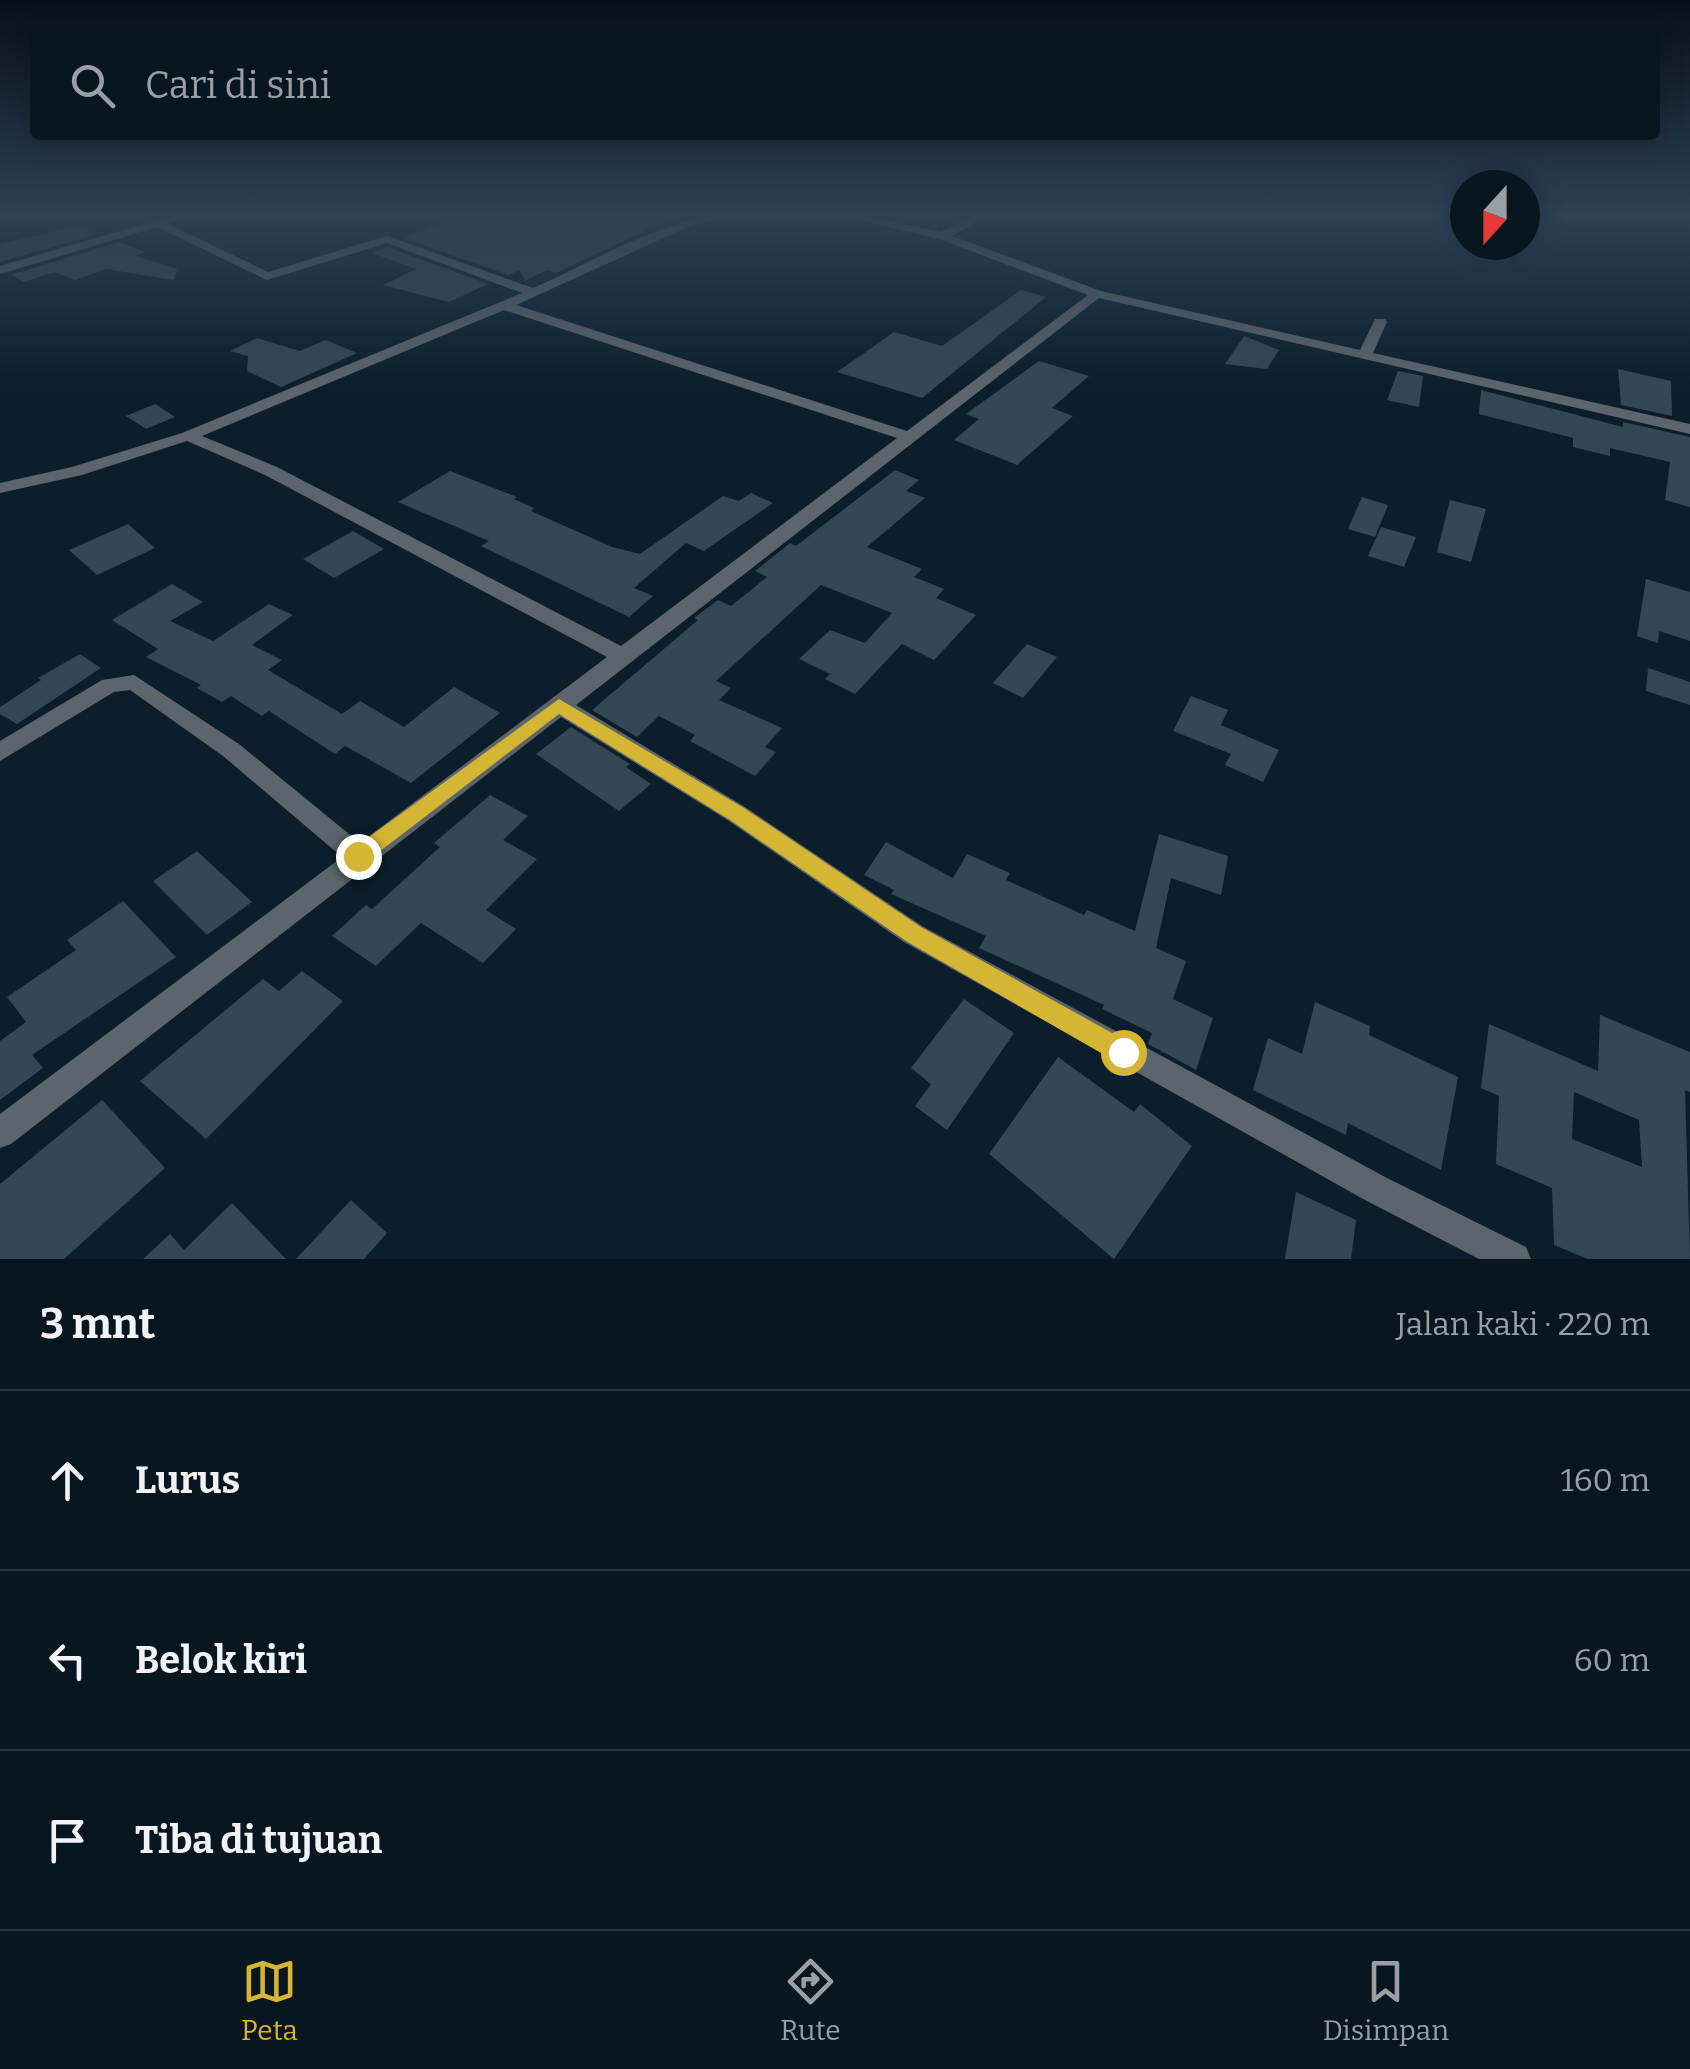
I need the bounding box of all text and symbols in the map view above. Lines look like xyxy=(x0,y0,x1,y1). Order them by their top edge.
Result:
search box xyxy=(30,30,1660,140)
icon: search xyxy=(65,58,120,113)
text: Cari di sini xyxy=(145,62,331,108)
north arrow xyxy=(1450,170,1540,260)
route end xyxy=(336,834,382,880)
route start xyxy=(1101,1030,1147,1076)
text: 3 mnt xyxy=(40,1299,155,1349)
text: Jalan kaki · 220 m xyxy=(1396,1305,1650,1343)
icon: ahead xyxy=(40,1453,95,1508)
text: Lurus xyxy=(135,1457,240,1503)
text: 160 m xyxy=(1561,1461,1650,1499)
icon: left xyxy=(40,1633,95,1688)
text: Belok kiri xyxy=(135,1637,307,1683)
text: 60 m xyxy=(1574,1641,1650,1679)
icon: arrive xyxy=(40,1813,95,1868)
text: Tiba di tujuan xyxy=(135,1817,382,1863)
tab: Peta xyxy=(241,1954,298,2047)
tab: Rute xyxy=(780,1954,840,2047)
tab: Disimpan xyxy=(1323,1954,1449,2047)

